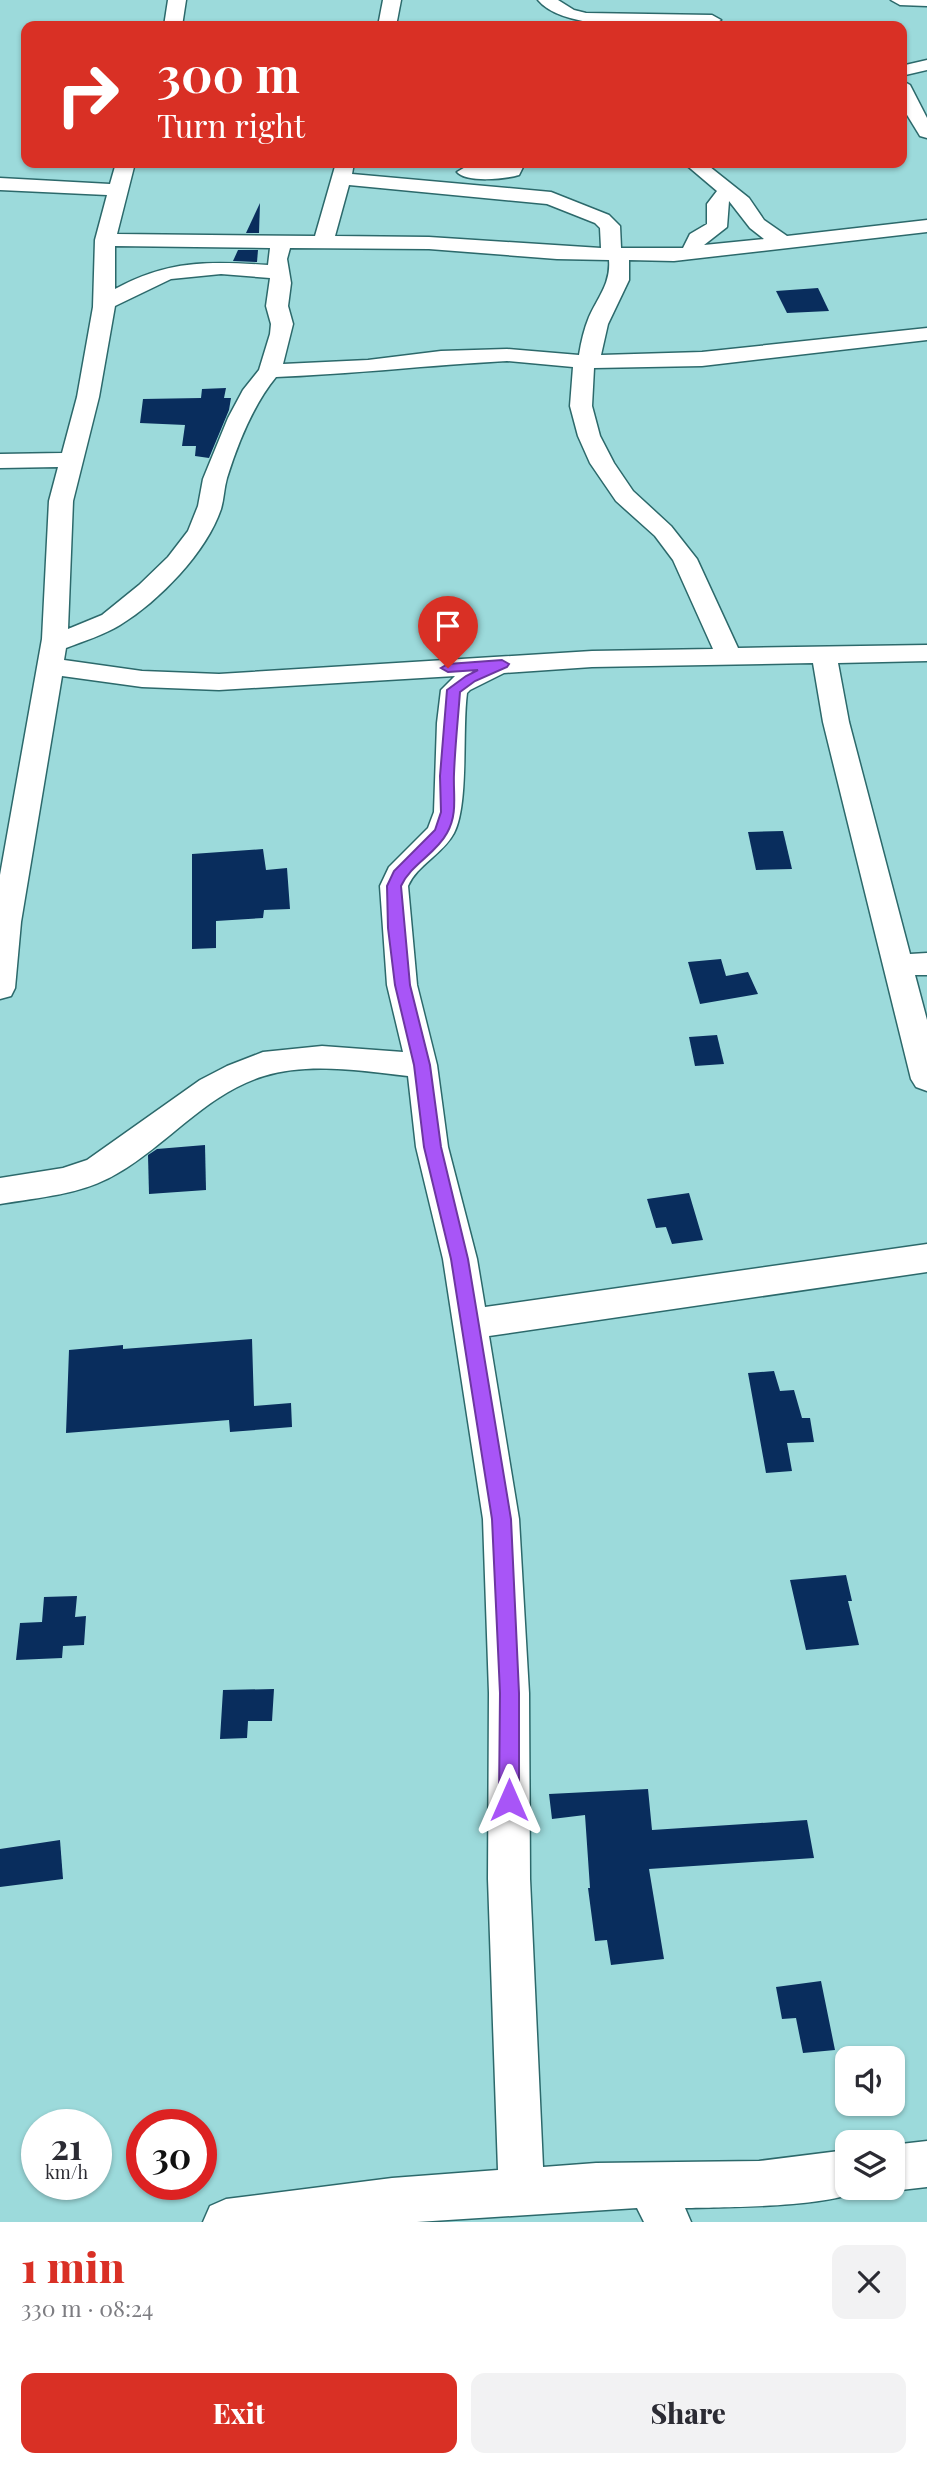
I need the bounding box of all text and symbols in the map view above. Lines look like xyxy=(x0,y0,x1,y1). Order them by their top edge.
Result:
text: 300 m xyxy=(157,40,300,105)
icon: right xyxy=(42,49,133,140)
text: Turn right xyxy=(157,103,305,146)
pin xyxy=(418,596,478,668)
icon: arrive xyxy=(429,607,467,645)
position arrow xyxy=(472,1763,546,1837)
map controls xyxy=(835,2046,905,2200)
button: sound xyxy=(835,2046,905,2116)
speed limit sign: 30 xyxy=(126,2109,217,2200)
text: 21 xyxy=(51,2122,82,2169)
button: layers xyxy=(835,2130,905,2200)
text: km/h xyxy=(45,2160,88,2184)
text: 1 min xyxy=(21,2238,125,2294)
button: close xyxy=(832,2245,906,2319)
text: 330 m · 08:24 xyxy=(21,2292,153,2323)
button: Exit xyxy=(21,2373,457,2453)
button: Share xyxy=(471,2373,906,2453)

